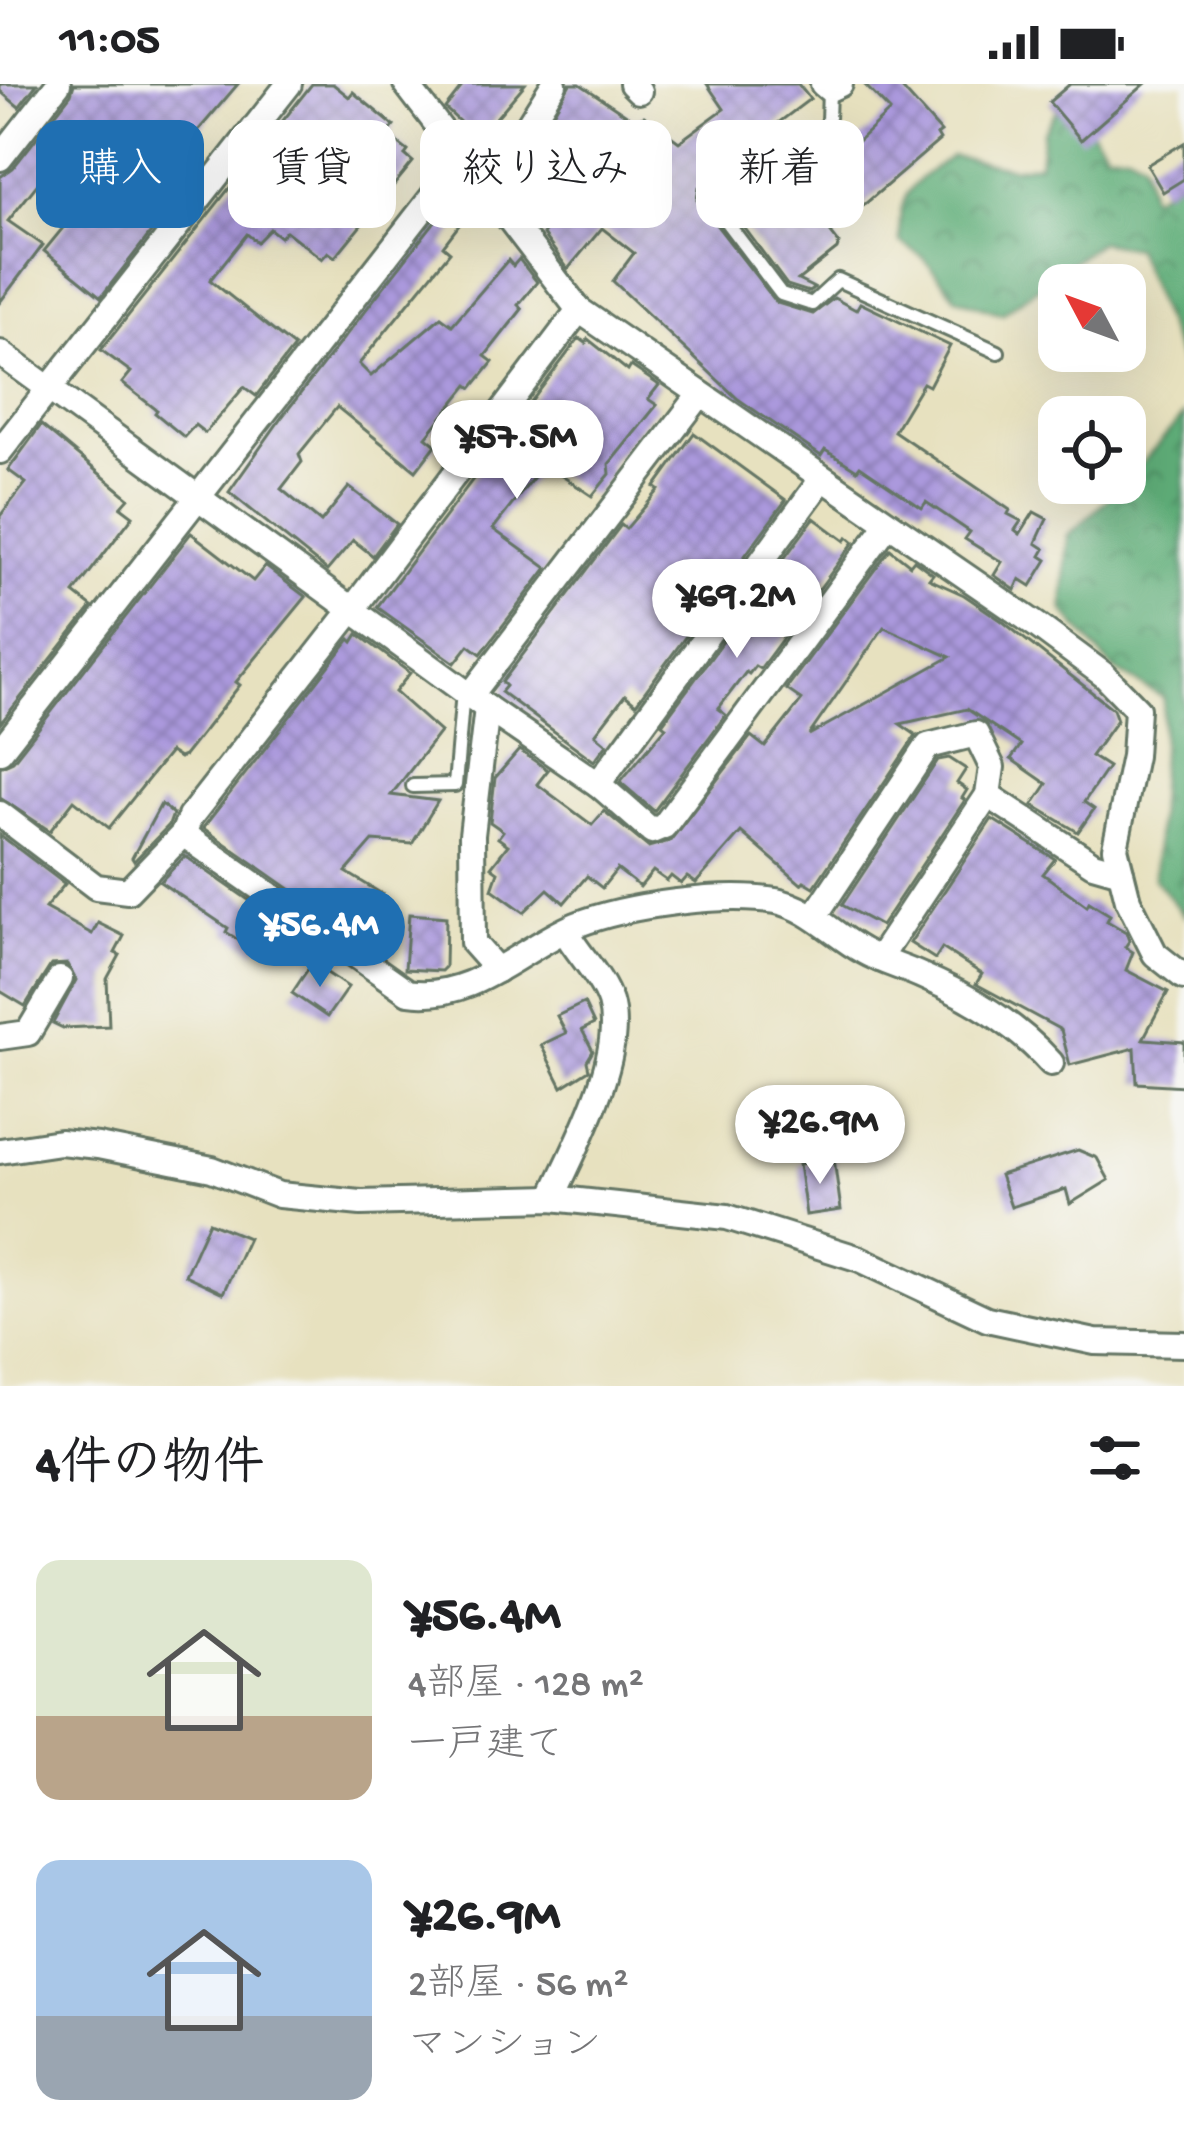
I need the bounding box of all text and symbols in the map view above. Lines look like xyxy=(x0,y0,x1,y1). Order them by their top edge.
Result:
text: 11:05 xyxy=(60,16,160,69)
chip: 購入 xyxy=(36,120,204,228)
chip: 賃貸 xyxy=(228,120,396,228)
chip: 絞り込み xyxy=(420,120,672,228)
chip: 新着 xyxy=(696,120,864,228)
north arrow xyxy=(1038,264,1146,372)
map controls xyxy=(1038,264,1146,504)
button: locate xyxy=(1038,396,1146,504)
pin: ¥57.5M xyxy=(419,400,615,502)
text: ¥57.5M xyxy=(458,416,576,462)
pin: ¥69.2M xyxy=(639,559,835,661)
text: ¥69.2M xyxy=(679,575,795,621)
pin: ¥56.4M xyxy=(222,888,418,990)
text: ¥56.4M xyxy=(262,904,378,950)
pin: ¥26.9M xyxy=(722,1085,918,1187)
text: ¥26.9M xyxy=(762,1101,878,1147)
icon: filters xyxy=(1082,1425,1148,1491)
text: 4件の物件 xyxy=(36,1438,264,1498)
text: ¥56.4M xyxy=(408,1589,560,1649)
icon: home xyxy=(132,1608,276,1752)
text: 4部屋 · 128 m² xyxy=(408,1664,644,1710)
text: 一戸建て xyxy=(408,1725,564,1771)
text: ¥26.9M xyxy=(408,1889,559,1949)
icon: home xyxy=(132,1908,276,2052)
text: 2部屋 · 56 m² xyxy=(408,1964,628,2010)
text: マンション xyxy=(408,2025,601,2071)

